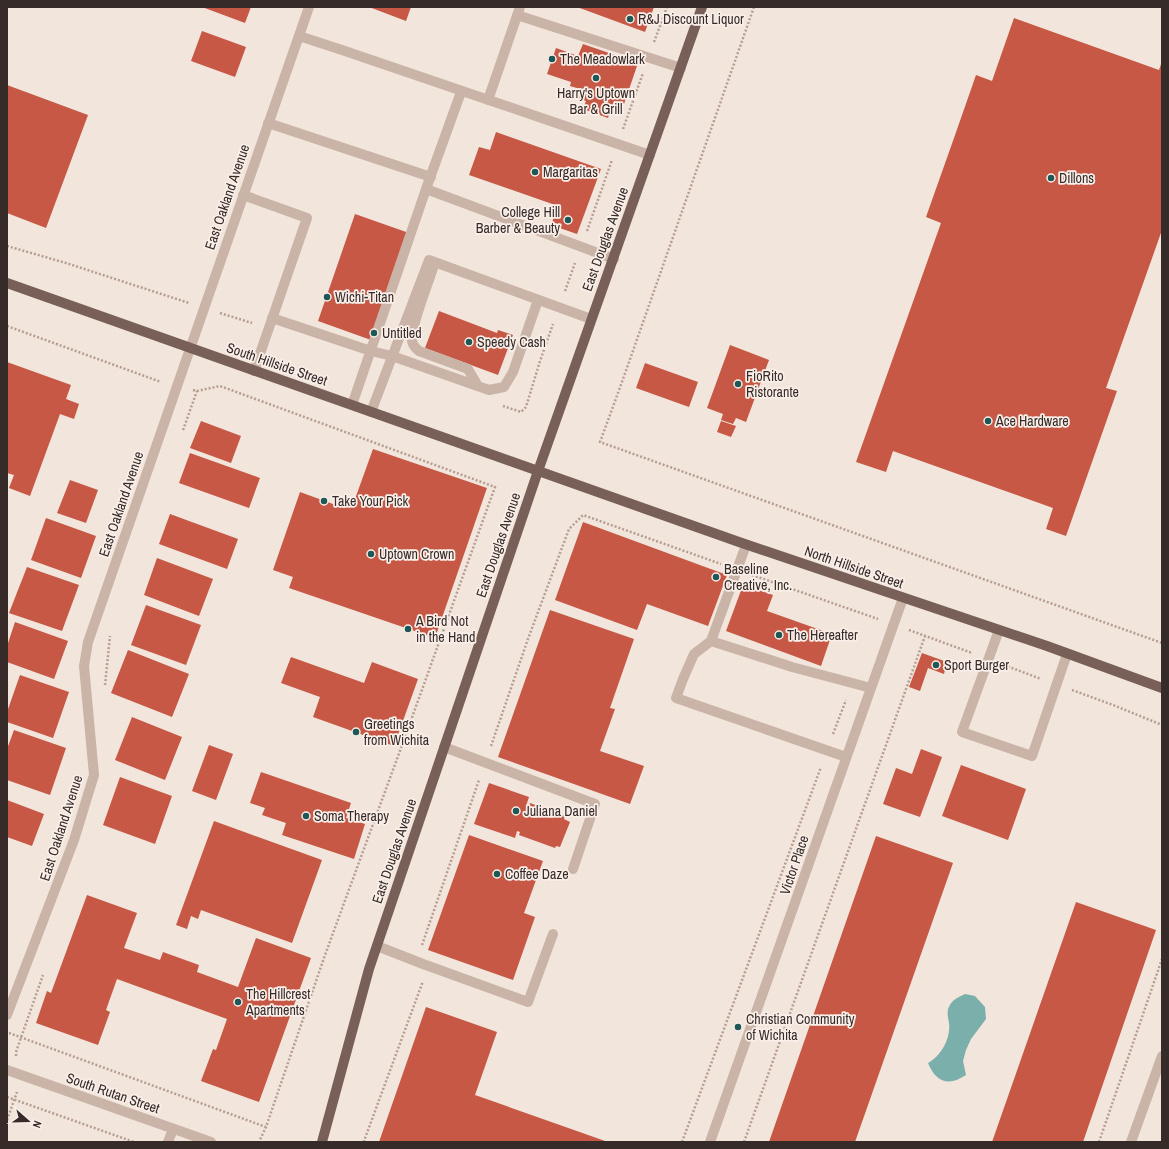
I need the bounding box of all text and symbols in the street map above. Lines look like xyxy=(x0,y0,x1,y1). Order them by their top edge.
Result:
place label: R&J Discount Liquor xyxy=(638,10,744,28)
marker: R&J Discount Liquor xyxy=(625,14,635,24)
place label: The Meadowlark xyxy=(560,50,645,68)
marker: The Meadowlark xyxy=(547,54,557,64)
marker: Harry's Uptown Bar & Grill xyxy=(591,73,601,83)
place label: Harry's Uptown Bar & Grill xyxy=(557,84,635,118)
street label: East Oakland Avenue xyxy=(201,142,253,252)
place label: Margaritas xyxy=(543,163,598,181)
marker: Margaritas xyxy=(530,167,540,177)
place label: Dillons xyxy=(1059,169,1094,187)
marker: Dillons xyxy=(1046,173,1056,183)
street label: East Douglas Avenue xyxy=(578,184,632,294)
place label: College Hill Barber & Beauty xyxy=(476,203,560,237)
marker: College Hill Barber & Beauty xyxy=(563,215,573,225)
place label: Wichi-Titan xyxy=(335,288,394,306)
marker: Wichi-Titan xyxy=(322,292,332,302)
place label: Untitled xyxy=(382,324,422,342)
marker: Untitled xyxy=(369,328,379,338)
place label: Speedy Cash xyxy=(477,333,546,351)
marker: Speedy Cash xyxy=(464,337,474,347)
street label: South Hillside Street xyxy=(224,338,330,390)
place label: FioRito Ristorante xyxy=(746,367,799,401)
marker: FioRito Ristorante xyxy=(733,379,743,389)
place label: Ace Hardware xyxy=(995,412,1069,430)
marker: Ace Hardware xyxy=(983,416,993,426)
street label: East Oakland Avenue xyxy=(95,449,147,559)
street label: East Douglas Avenue xyxy=(472,490,524,600)
place label: Take Your Pick xyxy=(332,492,409,510)
marker: Take Your Pick xyxy=(319,496,329,506)
street label: North Hillside Street xyxy=(802,542,906,592)
place label: Uptown Crown xyxy=(379,545,454,563)
marker: Uptown Crown xyxy=(366,549,376,559)
place label: Baseline Creative, Inc. xyxy=(724,560,792,594)
marker: Baseline Creative, Inc. xyxy=(711,572,721,582)
place label: A Bird Not in the Hand xyxy=(415,612,475,646)
marker: A Bird Not in the Hand xyxy=(403,624,413,634)
place label: The Hereafter xyxy=(787,626,858,644)
marker: The Hereafter xyxy=(774,630,784,640)
place label: Sport Burger xyxy=(944,656,1009,674)
marker: Sport Burger xyxy=(931,660,941,670)
place label: Greetings from Wichita xyxy=(364,715,430,749)
marker: Greetings from Wichita xyxy=(351,727,361,737)
street label: East Oakland Avenue xyxy=(35,773,87,883)
street label: East Douglas Avenue xyxy=(368,796,420,906)
place label: Juliana Daniel xyxy=(524,802,597,820)
marker: Juliana Daniel xyxy=(511,806,521,816)
place label: Soma Therapy xyxy=(314,807,389,825)
marker: Soma Therapy xyxy=(301,811,311,821)
street label: Victor Place xyxy=(775,833,813,897)
place label: Coffee Daze xyxy=(505,865,569,883)
marker: Coffee Daze xyxy=(492,869,502,879)
place label: The Hillcrest Apartments xyxy=(245,985,310,1019)
marker: The Hillcrest Apartments xyxy=(233,997,243,1007)
place label: Christian Community of Wichita xyxy=(746,1010,855,1044)
marker: Christian Community of Wichita xyxy=(733,1022,743,1032)
street label: South Rutan Street xyxy=(64,1069,162,1117)
north arrow xyxy=(8,1101,48,1141)
text: N xyxy=(30,1119,45,1130)

